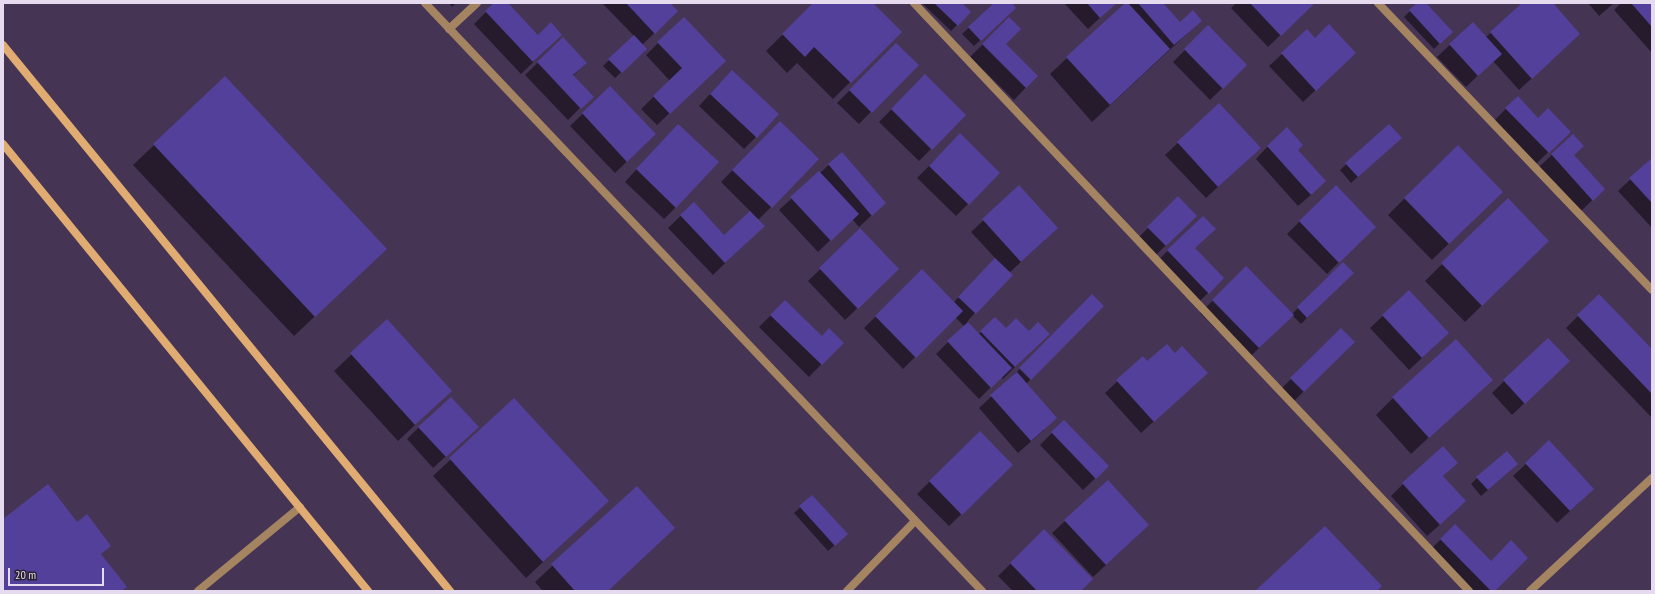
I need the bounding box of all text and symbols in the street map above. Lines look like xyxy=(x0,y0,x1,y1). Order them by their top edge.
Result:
scale bar xyxy=(10,560,106,586)
text: 20 m xyxy=(15,567,36,582)

